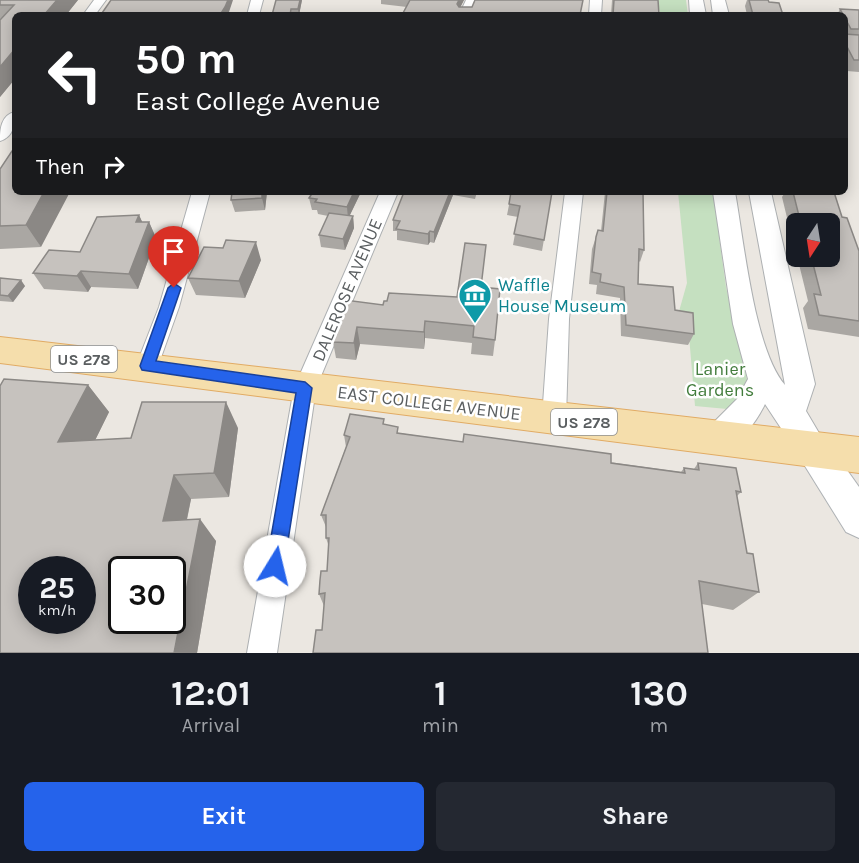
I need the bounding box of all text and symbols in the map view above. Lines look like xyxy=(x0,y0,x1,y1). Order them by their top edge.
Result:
text: 50 m xyxy=(135,34,237,84)
icon: left xyxy=(36,36,114,114)
text: East College Avenue xyxy=(135,85,380,117)
icon: right xyxy=(97,150,130,183)
text: Then xyxy=(36,154,85,180)
north arrow xyxy=(786,213,840,267)
map controls xyxy=(786,213,840,267)
street label: DALEROSE AVENUE xyxy=(307,215,387,365)
pin xyxy=(148,226,199,288)
icon: arrive xyxy=(157,235,190,268)
place label: Waffle House Museum xyxy=(498,274,626,317)
museum icon: Waffle House Museum xyxy=(457,277,493,324)
road number: US 278 xyxy=(51,346,117,372)
park label: Lanier Gardens xyxy=(686,358,754,401)
street label: EAST COLLEGE AVENUE xyxy=(336,381,522,425)
road number: US 278 xyxy=(551,409,617,435)
position arrow xyxy=(243,534,307,598)
speed limit sign: 30 xyxy=(108,556,186,634)
text: 25 xyxy=(39,570,75,606)
text: km/h xyxy=(38,601,76,619)
text: 12:01 xyxy=(171,672,251,714)
text: 1 xyxy=(434,672,447,714)
text: 130 xyxy=(630,672,688,714)
text: Arrival xyxy=(182,714,240,737)
text: min xyxy=(422,714,459,737)
text: m xyxy=(650,714,668,737)
button: Exit xyxy=(24,782,424,851)
button: Share xyxy=(436,782,835,851)

